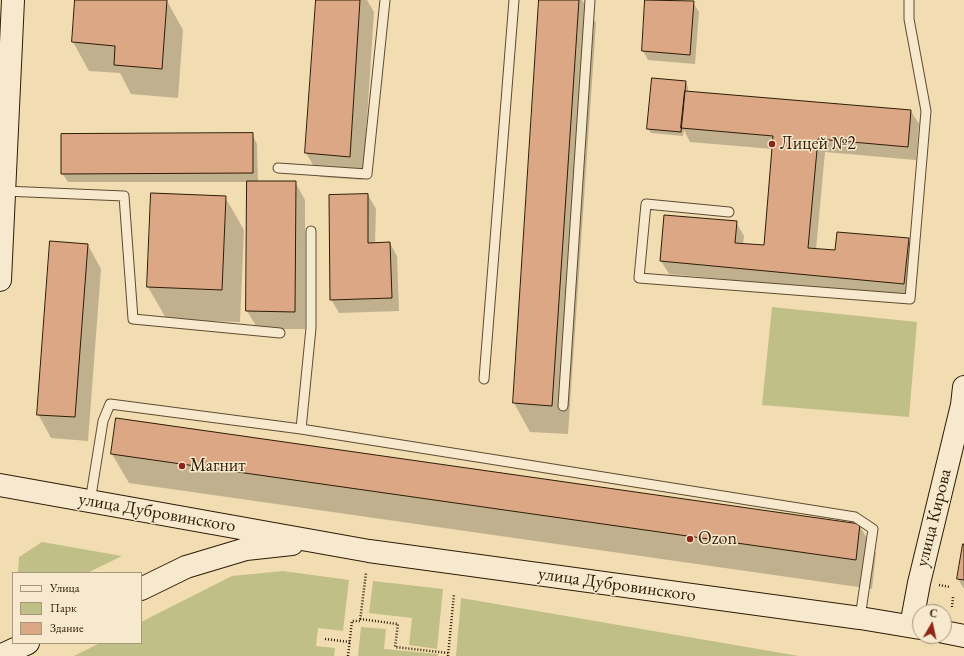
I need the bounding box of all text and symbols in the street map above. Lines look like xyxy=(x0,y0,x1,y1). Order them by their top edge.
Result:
place label: Лицей №2 xyxy=(780,133,856,155)
marker: Лицей №2 xyxy=(767,139,777,149)
place label: Магнит xyxy=(190,455,246,477)
marker: Магнит xyxy=(177,461,187,471)
street label: улица Кирова xyxy=(911,467,957,569)
street label: улица Дубровинского xyxy=(77,489,237,537)
place label: Ozon xyxy=(698,528,737,550)
marker: Ozon xyxy=(685,534,695,544)
street label: улица Дубровинского xyxy=(537,563,697,607)
legend xyxy=(12,572,142,644)
text: Улица xyxy=(50,580,80,596)
text: Парк xyxy=(50,600,77,616)
north arrow xyxy=(912,604,952,644)
text: С xyxy=(929,606,939,621)
text: Здание xyxy=(50,620,84,636)

